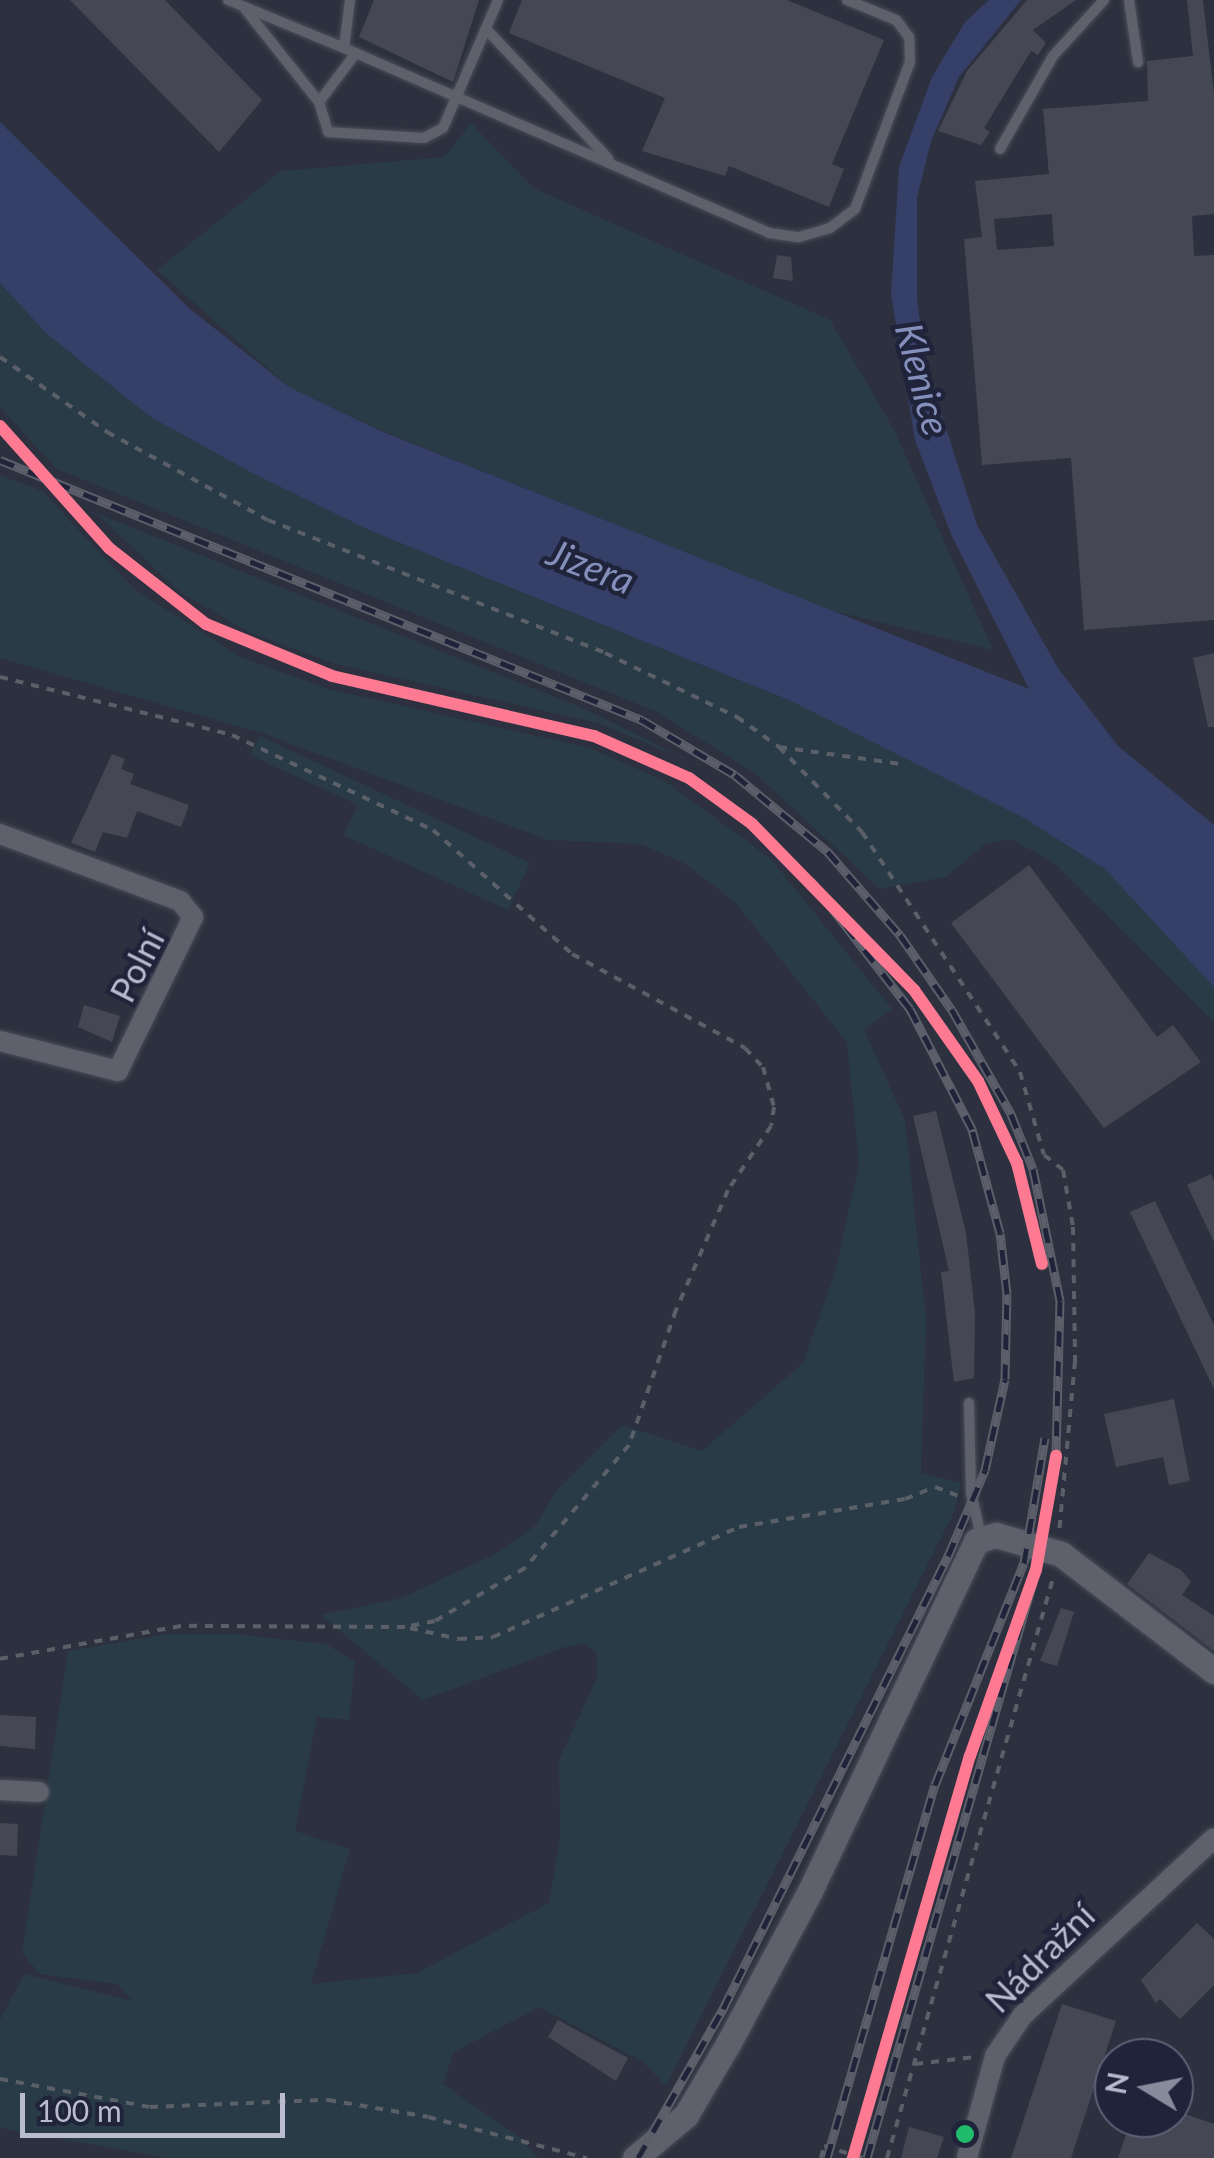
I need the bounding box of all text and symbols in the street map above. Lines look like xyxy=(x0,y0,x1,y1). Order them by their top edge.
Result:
water label: Klenice xyxy=(886,318,960,440)
water label: Jizera xyxy=(541,529,641,603)
street label: Polní xyxy=(100,922,172,1008)
street label: Nádražní xyxy=(976,1894,1102,2020)
north arrow xyxy=(1094,2038,1194,2138)
text: N xyxy=(1098,2070,1135,2097)
scale bar xyxy=(25,2073,290,2135)
text: 100 m xyxy=(37,2092,122,2128)
unlabelled marker xyxy=(955,2124,975,2144)

